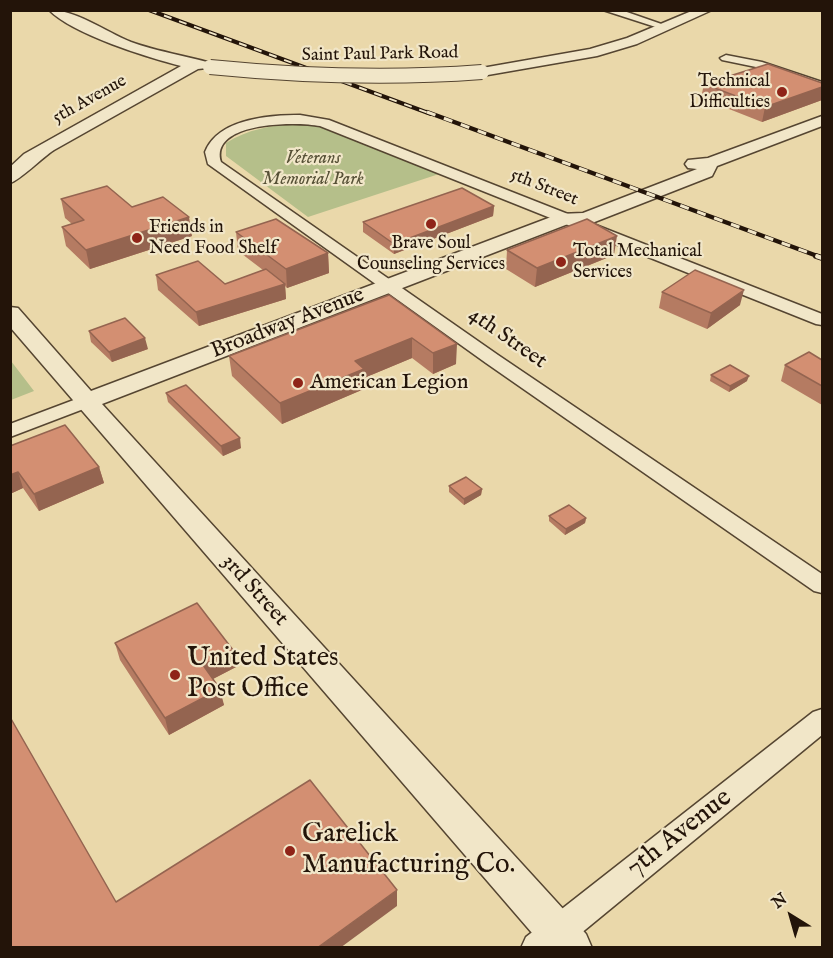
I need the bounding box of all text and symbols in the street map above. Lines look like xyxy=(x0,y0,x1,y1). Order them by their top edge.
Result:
street label: Saint Paul Park Road xyxy=(302,43,458,67)
street label: 5th Avenue xyxy=(49,71,131,129)
place label: Technical Difficulties xyxy=(689,71,770,113)
marker: Technical Difficulties xyxy=(775,85,789,99)
park label: Veterans Memorial Park xyxy=(262,148,364,190)
street label: 5th Street xyxy=(507,165,581,211)
place label: Friends in Need Food Shelf xyxy=(149,217,277,260)
marker: Brave Soul Counseling Services xyxy=(424,217,438,231)
marker: Friends in Need Food Shelf xyxy=(130,231,144,245)
place label: Brave Soul Counseling Services xyxy=(357,233,505,276)
place label: Total Mechanical Services xyxy=(573,241,702,284)
marker: Total Mechanical Services xyxy=(554,255,568,269)
street label: Broadway Avenue xyxy=(208,283,368,365)
street label: 4th Street xyxy=(463,303,551,375)
place label: American Legion xyxy=(310,370,468,396)
marker: American Legion xyxy=(291,376,305,390)
street label: 3rd Street xyxy=(215,550,293,632)
place label: United States Post Office xyxy=(187,643,339,706)
marker: United States Post Office xyxy=(168,668,182,682)
street label: 7th Avenue xyxy=(621,783,739,885)
place label: Garelick Manufacturing Co. xyxy=(302,819,515,882)
marker: Garelick Manufacturing Co. xyxy=(283,844,297,858)
north arrow xyxy=(761,886,821,946)
text: N xyxy=(769,889,792,914)

